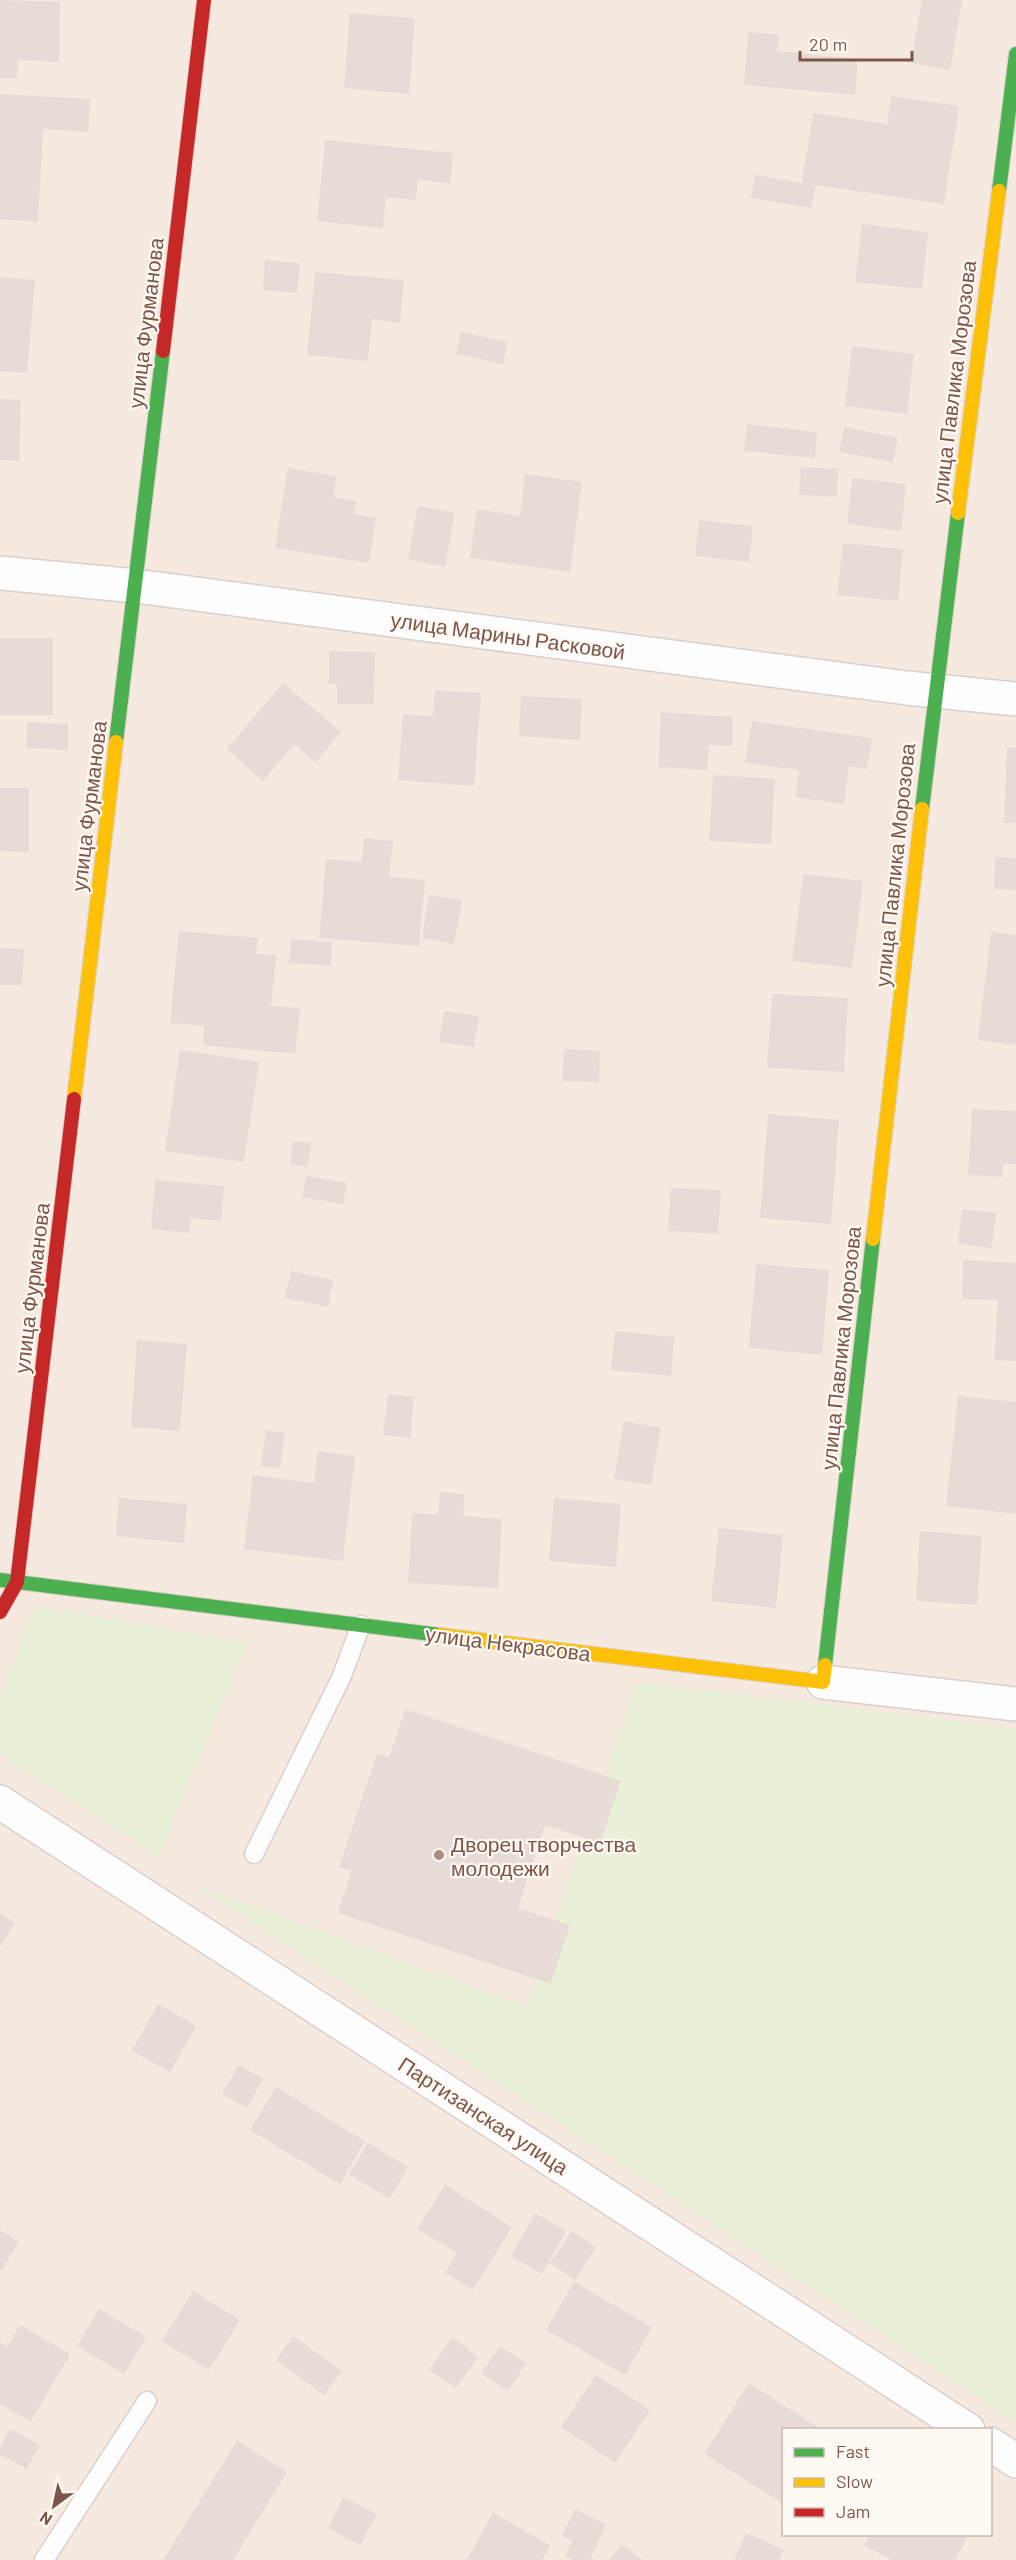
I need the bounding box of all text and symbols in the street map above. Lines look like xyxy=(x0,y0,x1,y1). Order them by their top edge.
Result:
scale bar xyxy=(800,24,912,62)
text: 20 m xyxy=(809,33,847,55)
street label: улица Фурманова xyxy=(122,236,168,410)
street label: улица Павлика Морозова xyxy=(926,259,980,505)
street label: улица Марины Расковой xyxy=(389,606,627,664)
street label: улица Фурманова xyxy=(65,719,111,893)
street label: улица Павлика Морозова xyxy=(869,742,919,988)
street label: улица Фурманова xyxy=(8,1201,54,1375)
street label: улица Павлика Морозова xyxy=(815,1225,865,1471)
street label: улица Некрасова xyxy=(424,1620,592,1666)
place label: Дворец творчества молодежи xyxy=(451,1831,637,1880)
marker: Дворец творчества молодежи xyxy=(432,1848,446,1862)
street label: Партизанская улица xyxy=(394,2051,574,2179)
legend xyxy=(782,2428,992,2536)
text: Fast xyxy=(836,2440,870,2462)
text: Slow xyxy=(836,2470,873,2492)
north arrow xyxy=(24,2476,84,2536)
text: Jam xyxy=(836,2500,870,2522)
text: N xyxy=(36,2508,55,2530)

